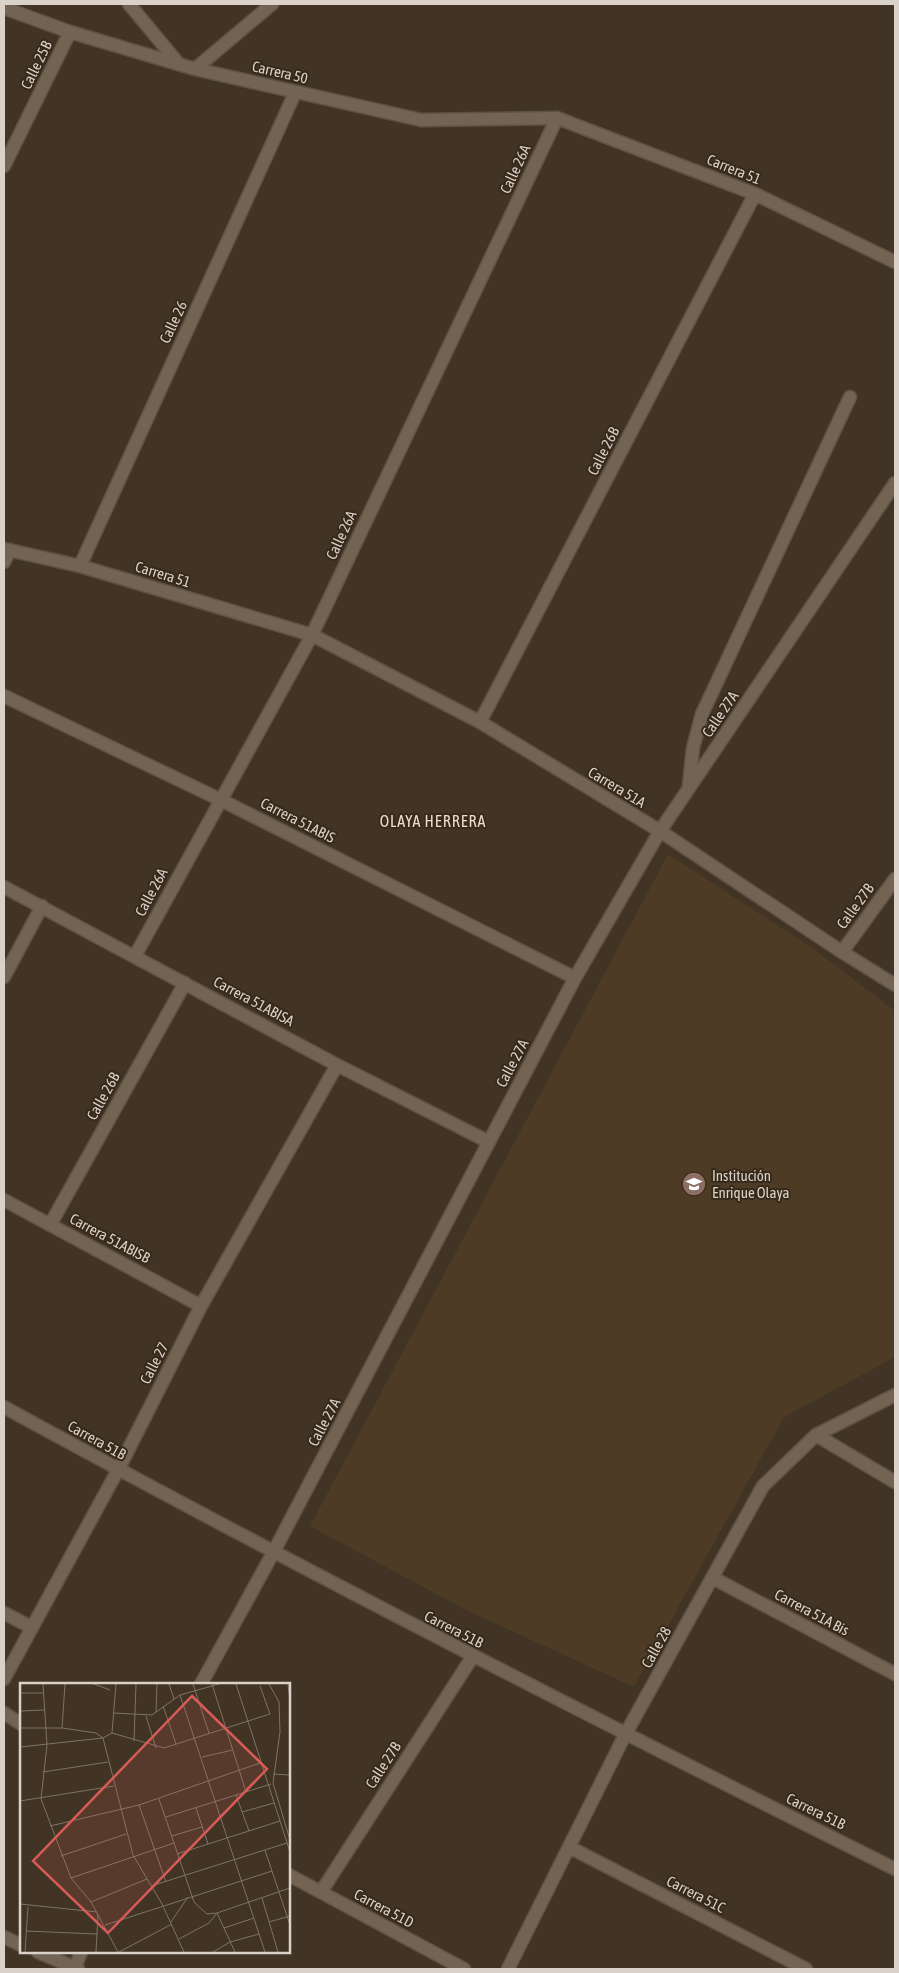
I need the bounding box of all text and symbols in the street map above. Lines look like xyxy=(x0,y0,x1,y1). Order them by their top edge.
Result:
street label: Calle 25B xyxy=(17,38,55,92)
street label: Carrera 50 xyxy=(250,57,310,87)
street label: Calle 26A xyxy=(496,141,534,196)
street label: Carrera 51 xyxy=(705,151,763,187)
street label: Calle 26 xyxy=(156,298,190,346)
street label: Calle 26B xyxy=(584,424,622,478)
street label: Calle 26A xyxy=(322,507,360,562)
street label: Carrera 51 xyxy=(133,558,193,590)
street label: Calle 27A xyxy=(698,687,742,740)
street label: Carrera 51A xyxy=(585,763,649,811)
street label: Carrera 51ABIS xyxy=(258,794,338,846)
district label: OLAYA HERRERA xyxy=(380,812,486,830)
street label: Calle 26A xyxy=(131,865,171,919)
street label: Calle 27B xyxy=(833,880,877,932)
street label: Carrera 51ABISA xyxy=(211,973,298,1030)
street label: Calle 27A xyxy=(492,1036,532,1090)
street label: Calle 26B xyxy=(83,1069,123,1123)
place label: Institución Enrique Olaya xyxy=(712,1167,790,1201)
school or university icon: Institución Enrique Olaya xyxy=(681,1171,707,1197)
street label: Carrera 51ABISB xyxy=(67,1210,153,1266)
street label: Calle 27 xyxy=(136,1339,172,1387)
street label: Calle 27A xyxy=(304,1395,344,1449)
street label: Carrera 51B xyxy=(65,1417,129,1463)
street label: Carrera 51A Bis xyxy=(772,1585,852,1639)
street label: Carrera 51B xyxy=(422,1607,486,1651)
street label: Calle 28 xyxy=(638,1623,674,1671)
inset map xyxy=(20,1683,290,1953)
street label: Calle 27B xyxy=(362,1739,404,1791)
street label: Carrera 51B xyxy=(784,1789,848,1833)
street label: Carrera 51C xyxy=(664,1872,728,1916)
street label: Carrera 51D xyxy=(351,1885,417,1931)

